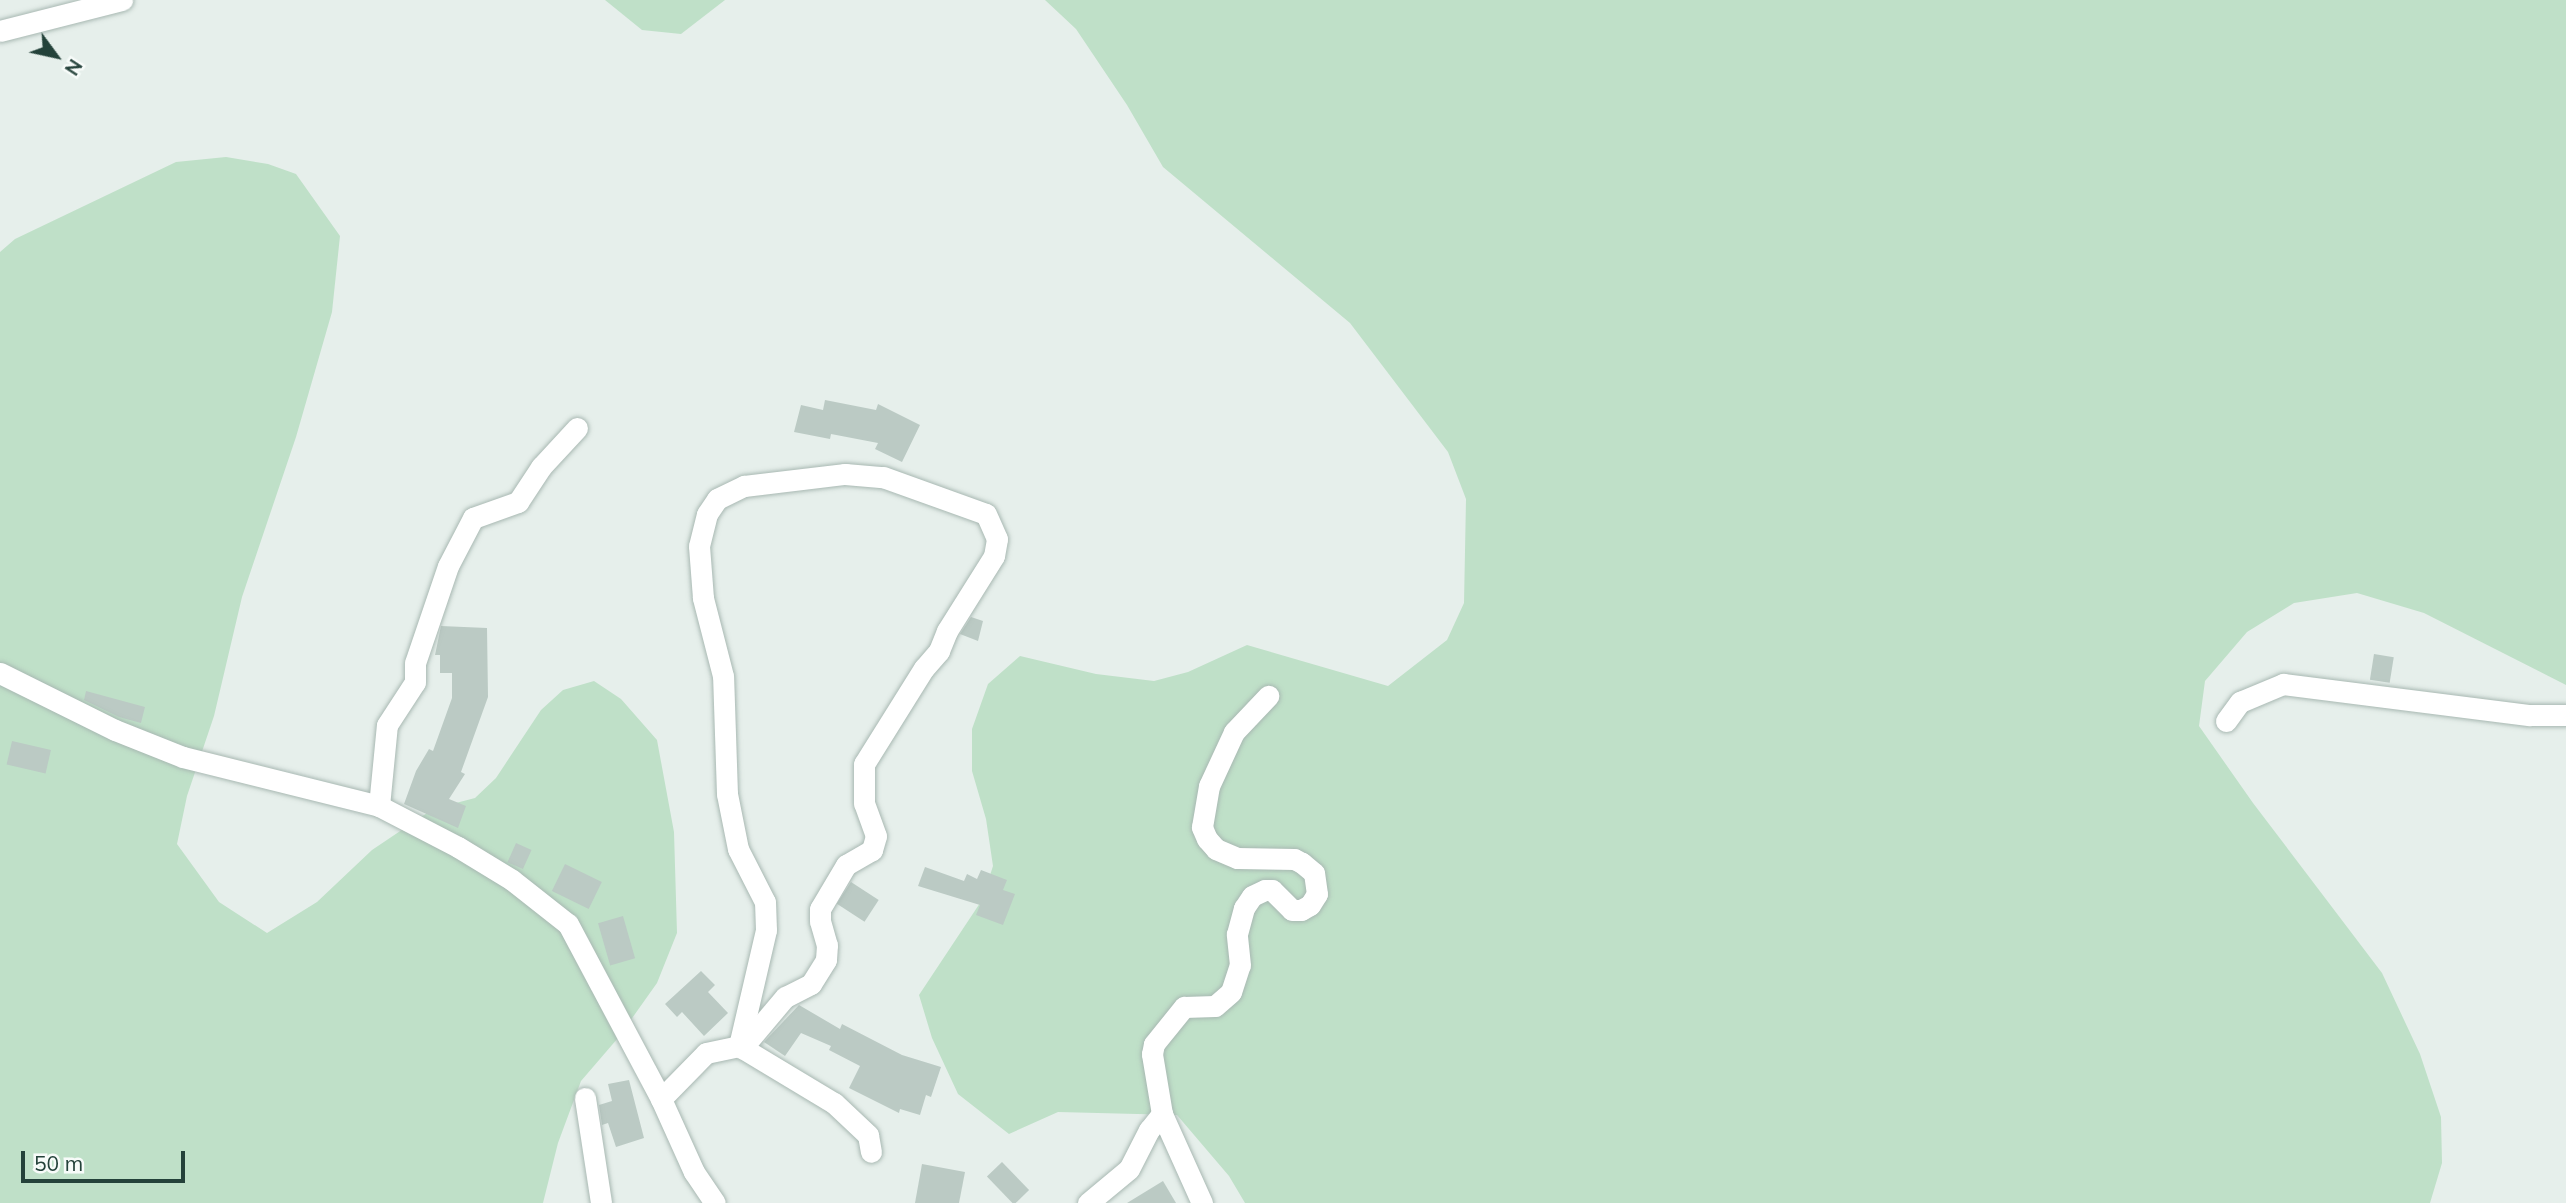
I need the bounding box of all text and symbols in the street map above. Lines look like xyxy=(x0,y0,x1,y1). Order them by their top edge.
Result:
north arrow xyxy=(21,21,91,91)
text: N xyxy=(60,55,88,80)
scale bar xyxy=(24,1136,189,1180)
text: 50 m xyxy=(34,1150,83,1176)

